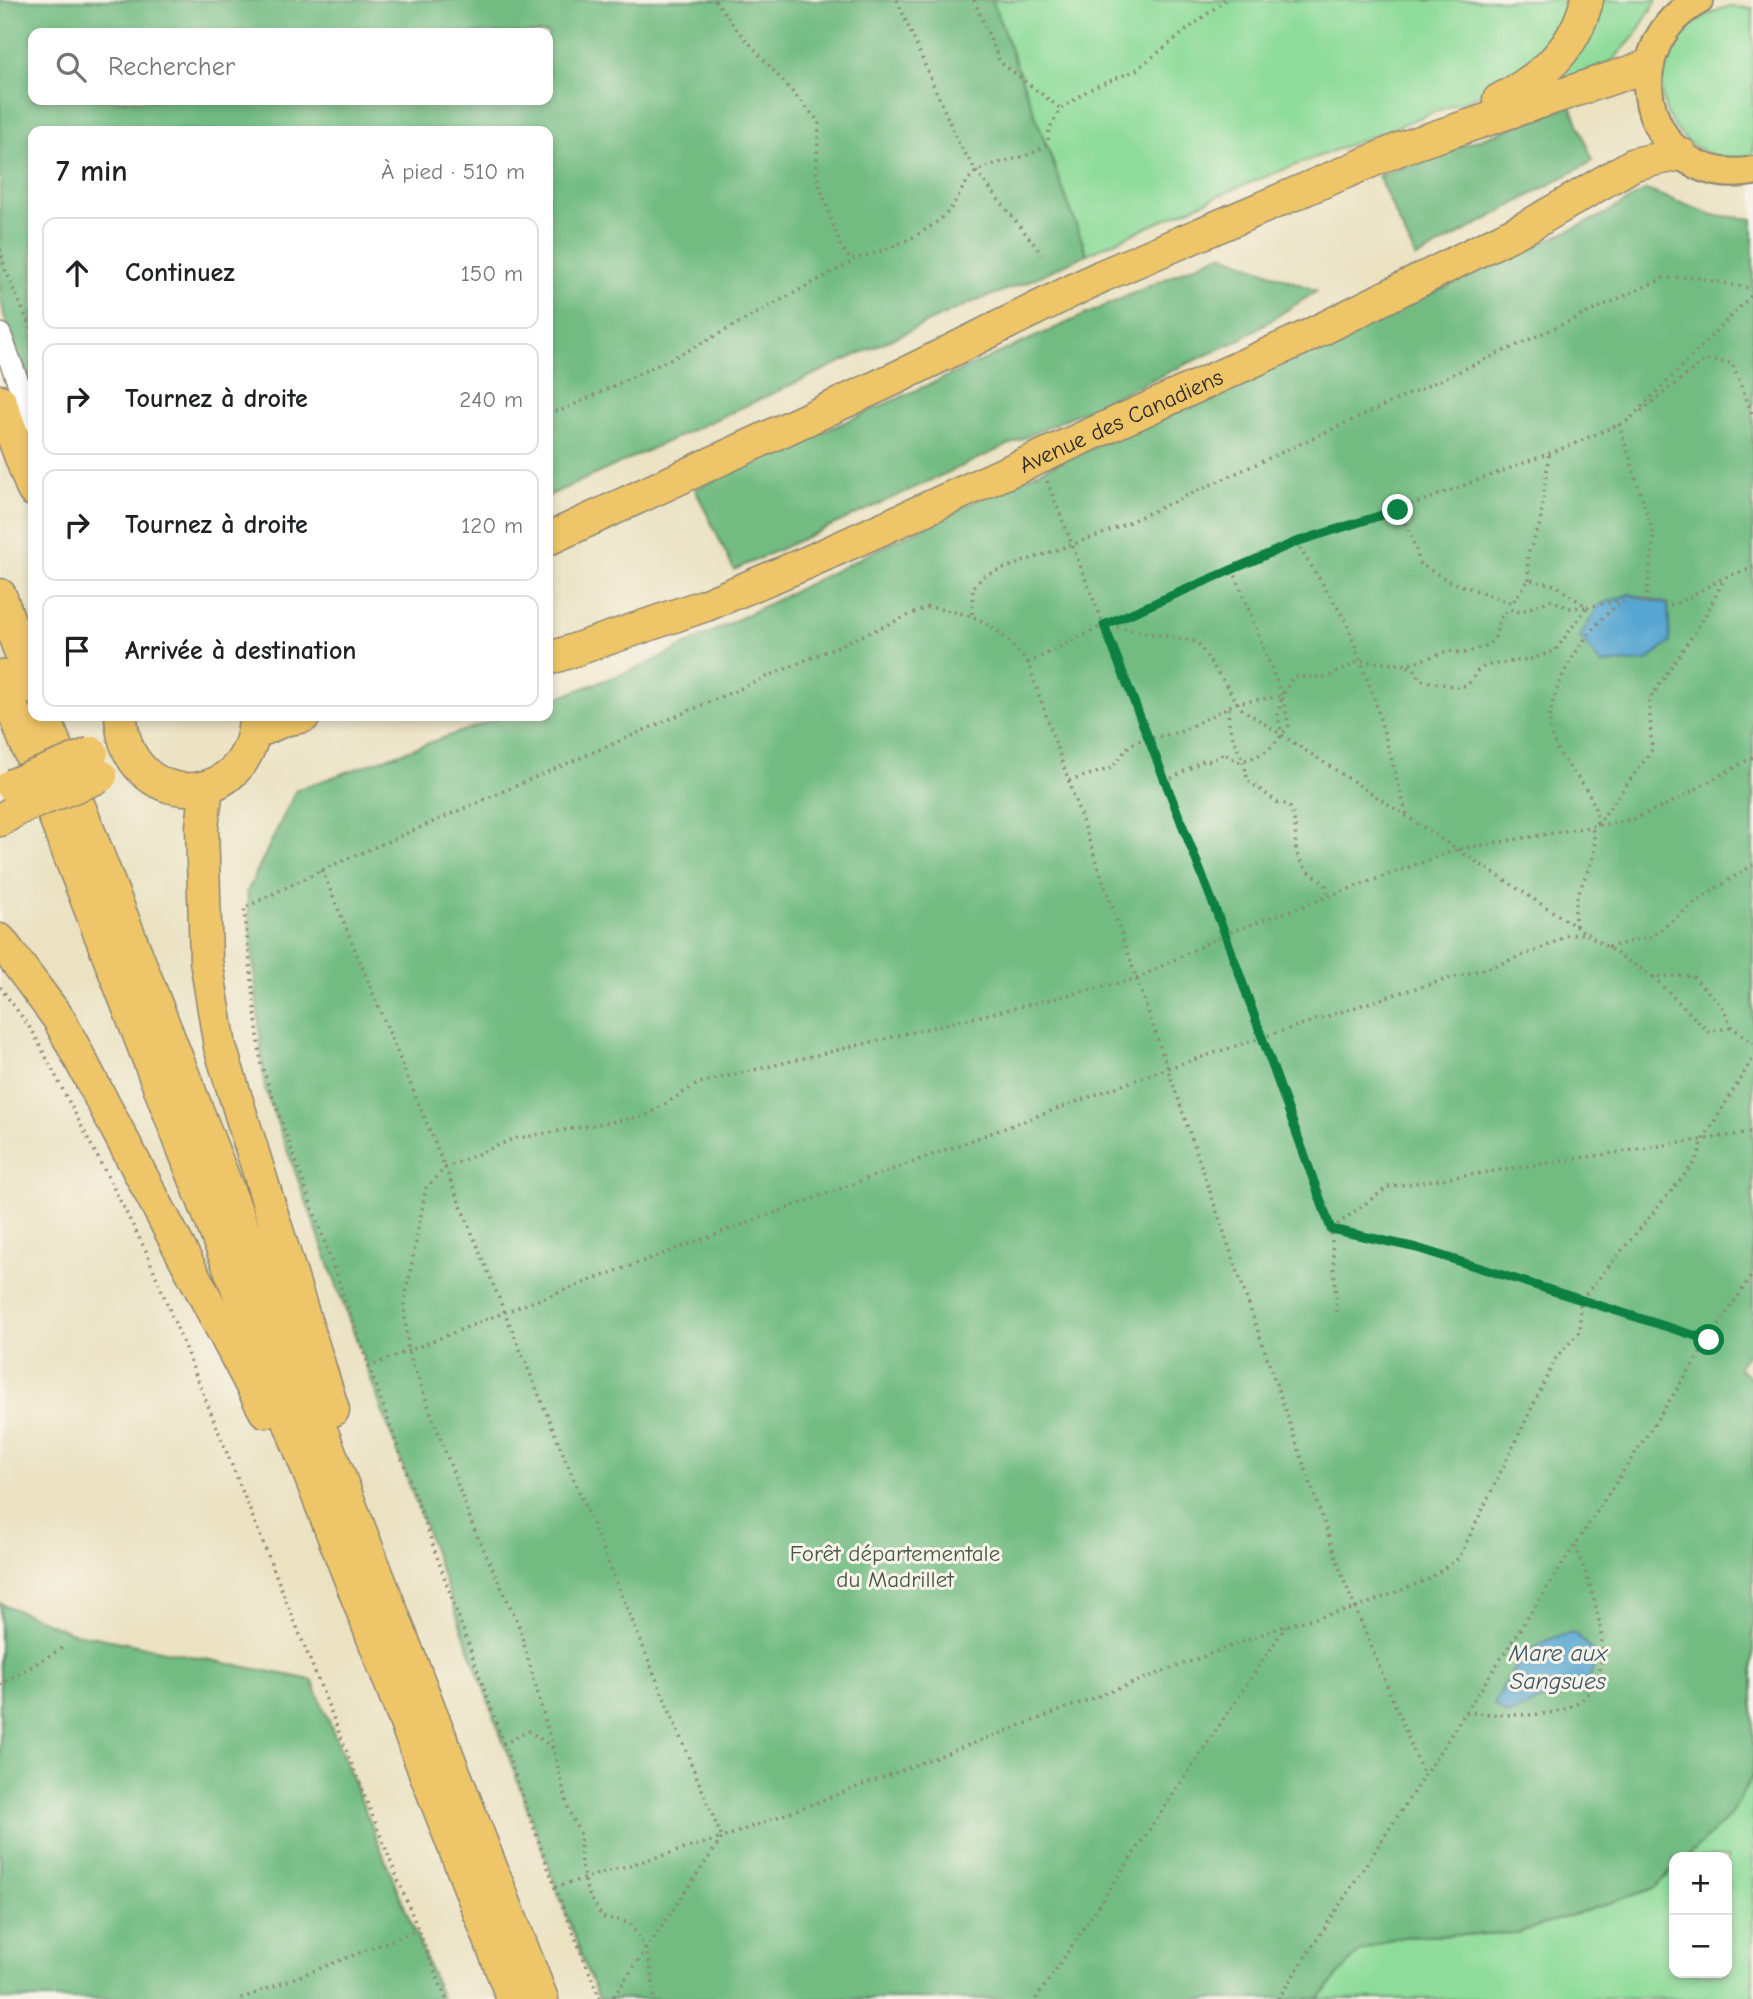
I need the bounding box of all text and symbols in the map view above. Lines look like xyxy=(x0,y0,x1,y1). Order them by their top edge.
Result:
search box xyxy=(28,28,553,105)
icon: search xyxy=(52,48,90,86)
text: Rechercher xyxy=(108,52,235,82)
text: 7 min xyxy=(56,154,128,189)
text: À pied · 510 m xyxy=(381,158,525,185)
icon: ahead xyxy=(58,254,96,292)
text: Continuez xyxy=(125,258,235,288)
text: 150 m xyxy=(461,260,523,287)
street label: Avenue des Canadiens xyxy=(1015,363,1227,479)
icon: right xyxy=(58,380,96,418)
text: Tournez à droite xyxy=(125,384,308,414)
text: 240 m xyxy=(459,386,523,413)
route end xyxy=(1382,494,1413,525)
icon: right xyxy=(58,506,96,544)
text: Tournez à droite xyxy=(125,510,308,540)
text: 120 m xyxy=(461,512,523,539)
icon: arrive xyxy=(58,632,96,670)
text: Arrivée à destination xyxy=(125,636,356,666)
route start xyxy=(1693,1324,1724,1355)
park label: Forêt départementale du Madrillet xyxy=(790,1540,1000,1593)
water label: Mare aux Sangsues xyxy=(1508,1639,1608,1695)
map controls xyxy=(1669,1852,1732,1978)
button: + xyxy=(1669,1852,1732,1915)
button: − xyxy=(1669,1915,1732,1978)

